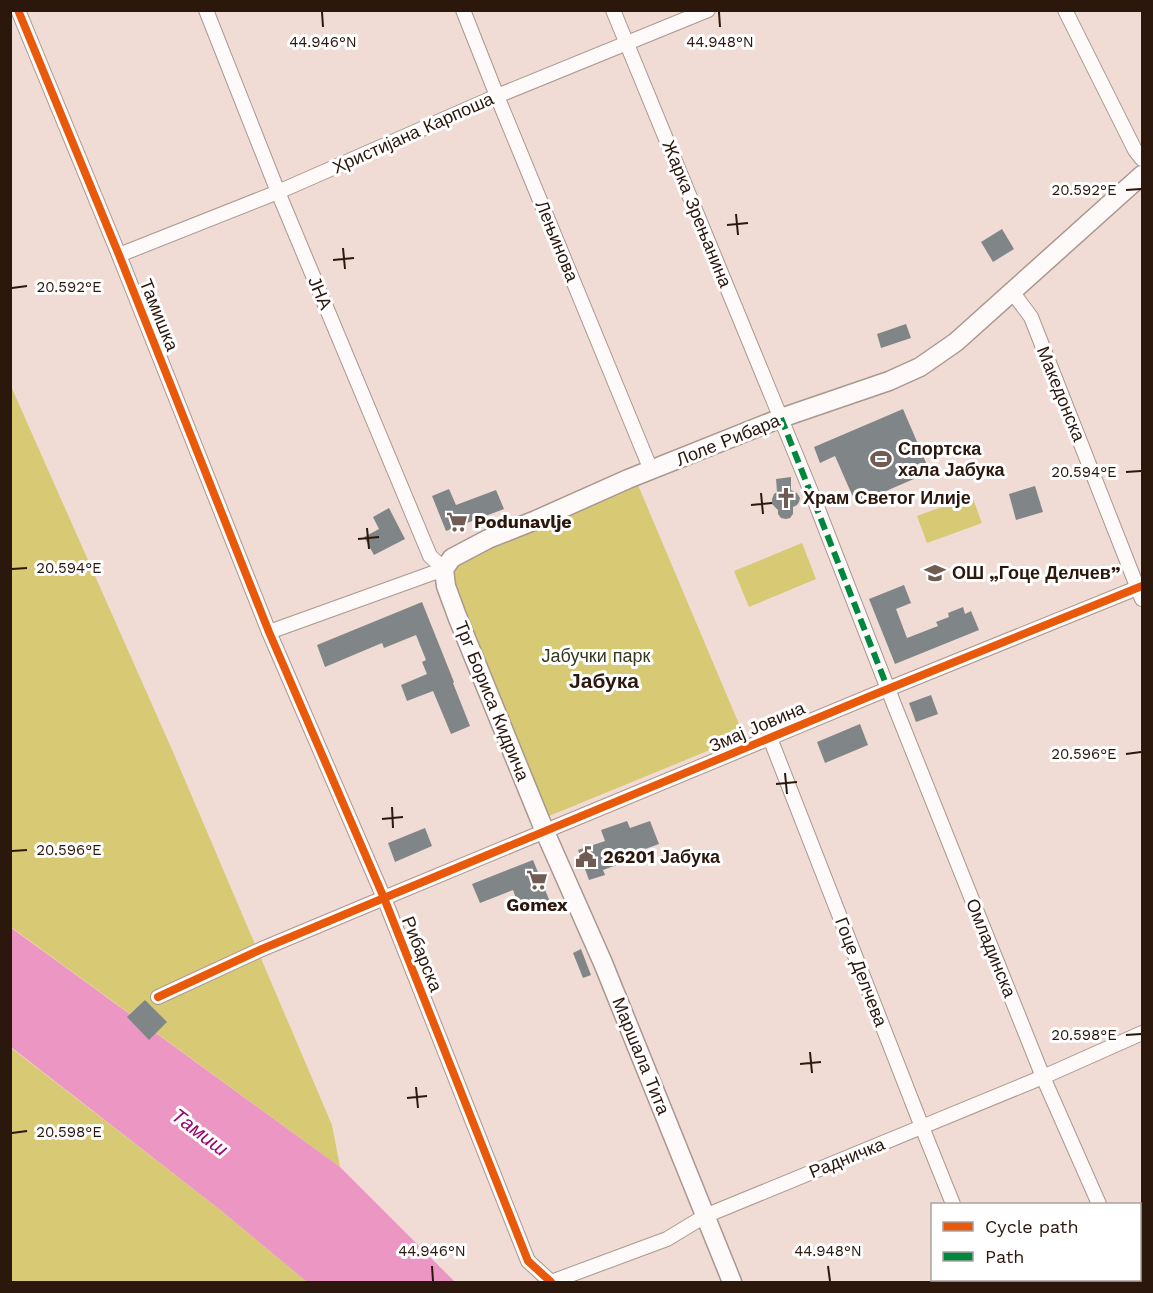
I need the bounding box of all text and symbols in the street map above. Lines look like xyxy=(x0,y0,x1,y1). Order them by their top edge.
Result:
text: 44.946°N xyxy=(289,33,357,51)
text: 44.948°N xyxy=(686,33,754,51)
street label: Христијана Карпоша xyxy=(329,87,498,178)
street label: Жарка Зрењанина xyxy=(658,137,737,291)
text: 20.592°E xyxy=(1052,181,1116,199)
street label: Лењинова xyxy=(532,197,584,285)
street label: ЈНА xyxy=(304,273,337,313)
street label: Тамишка xyxy=(136,276,184,355)
text: 20.592°E xyxy=(37,278,101,296)
street label: Македонска xyxy=(1033,343,1090,445)
street label: Лоле Рибара xyxy=(673,409,784,470)
place label: Спортска хала Јабука xyxy=(898,438,1006,480)
sports icon: Спортска хала Јабука xyxy=(869,447,893,471)
text: 20.594°E xyxy=(1051,463,1117,481)
church icon: Храм Светог Илије xyxy=(774,486,798,510)
place label: Храм Светог Илије xyxy=(803,487,971,508)
supermarket icon: Podunavlje xyxy=(445,510,469,534)
place label: Podunavlje xyxy=(474,511,572,532)
text: 20.594°E xyxy=(36,559,102,577)
school or university icon: ОШ „Гоце Делчев” xyxy=(923,561,947,585)
place label: ОШ „Гоце Делчев” xyxy=(952,562,1121,583)
street label: Трг Бориса Кидрича xyxy=(451,618,534,785)
park label: Јабучки парк xyxy=(541,645,651,666)
district label: Јабука xyxy=(569,668,639,693)
street label: Змај Јовина xyxy=(706,697,809,756)
text: 20.596°E xyxy=(1051,745,1117,763)
text: 20.596°E xyxy=(36,841,102,859)
public building icon: 26201 Јабука xyxy=(574,845,598,869)
place label: 26201 Јабука xyxy=(603,846,721,867)
supermarket icon: Gomex xyxy=(525,868,549,892)
place label: Gomex xyxy=(506,894,568,915)
street label: Омладинска xyxy=(962,895,1021,1001)
street label: Рибарска xyxy=(398,913,447,995)
street label: Гоце Делчева xyxy=(831,914,892,1030)
street label: Маршала Тита xyxy=(608,994,675,1118)
text: 20.598°E xyxy=(1051,1026,1117,1044)
water label: Тамиш xyxy=(167,1103,233,1161)
text: 20.598°E xyxy=(36,1123,102,1141)
street label: Радничка xyxy=(806,1133,889,1182)
legend xyxy=(931,1203,1141,1281)
text: Cycle path xyxy=(985,1216,1079,1237)
text: 44.946°N xyxy=(398,1242,466,1260)
text: 44.948°N xyxy=(794,1242,862,1260)
text: Path xyxy=(985,1246,1025,1267)

